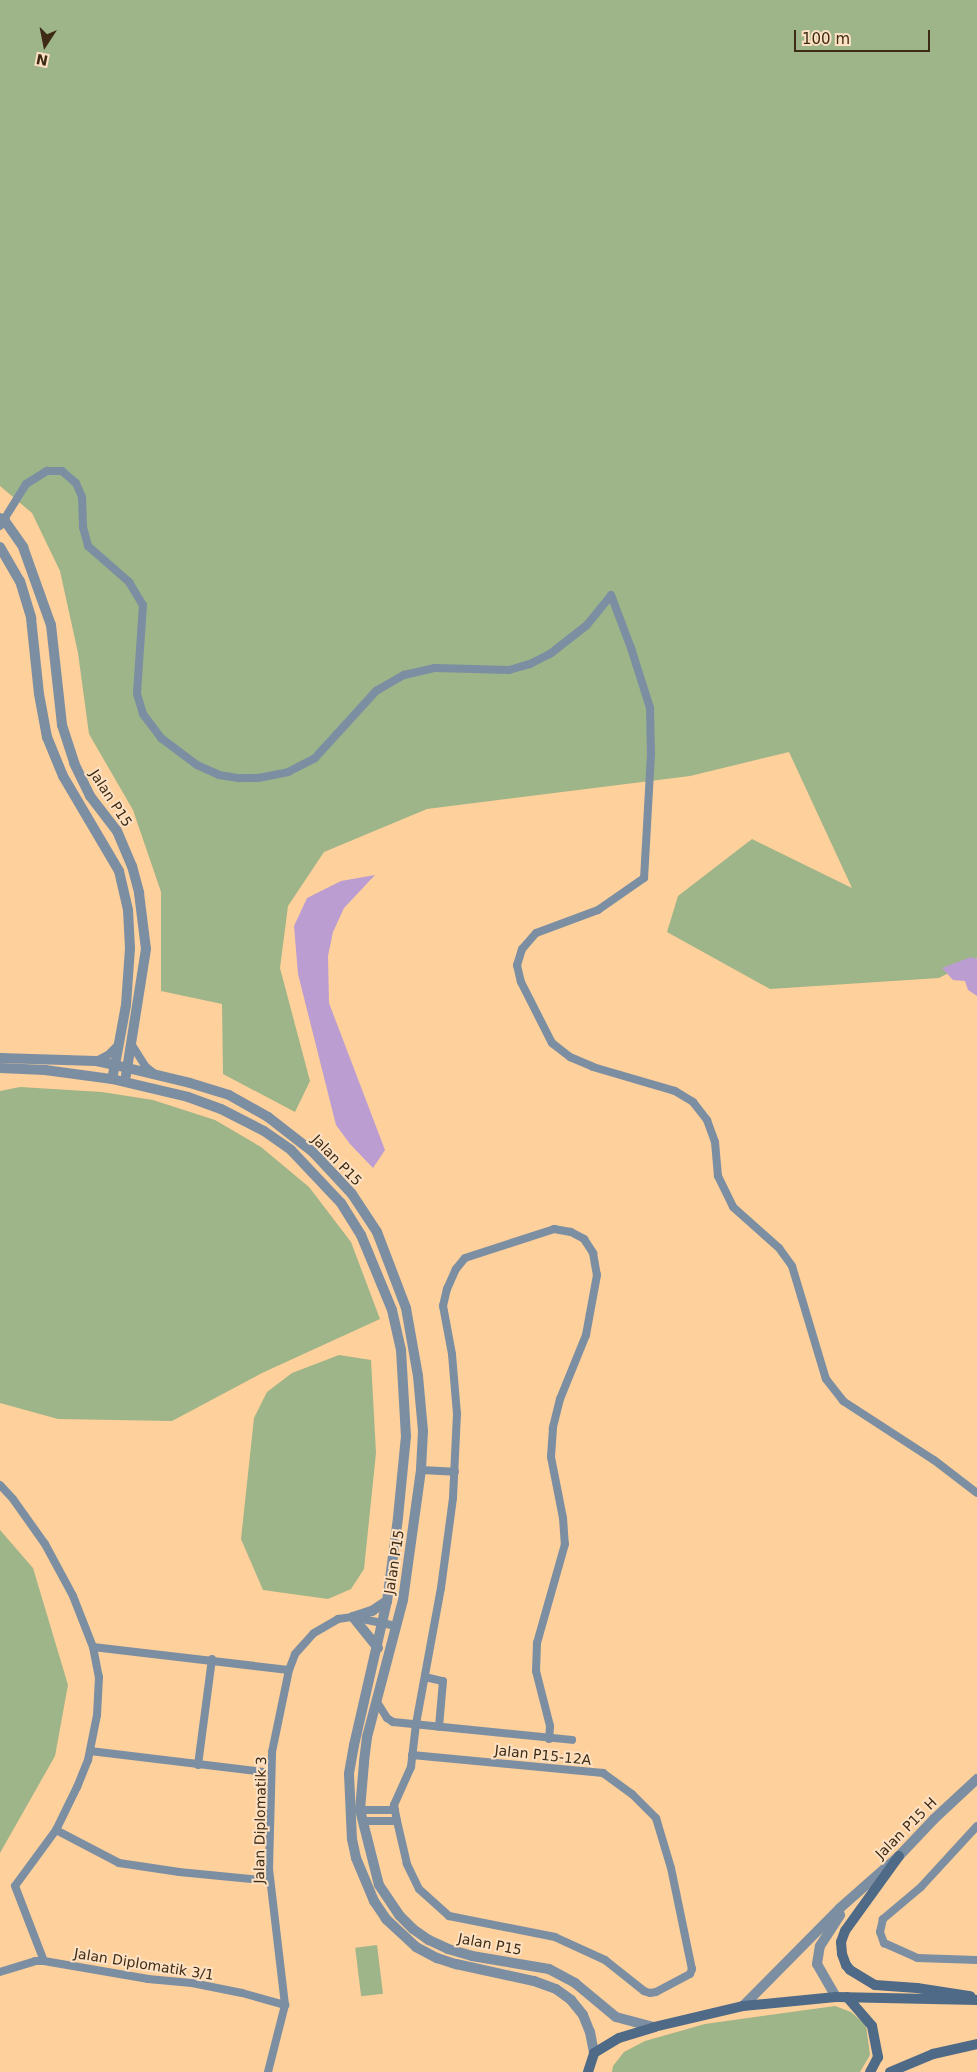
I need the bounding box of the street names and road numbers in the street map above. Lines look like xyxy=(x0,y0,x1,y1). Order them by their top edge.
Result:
street label: Jalan P15 xyxy=(86,766,136,830)
street label: Jalan P15 xyxy=(308,1131,366,1189)
street label: Jalan P15 xyxy=(381,1529,407,1595)
street label: Jalan P15-12A xyxy=(494,1742,592,1768)
street label: Jalan Diplomatik 3 xyxy=(250,1756,270,1884)
street label: Jalan P15 H xyxy=(872,1794,940,1862)
street label: Jalan P15 xyxy=(457,1930,523,1958)
street label: Jalan Diplomatik 3/1 xyxy=(73,1945,215,1983)

